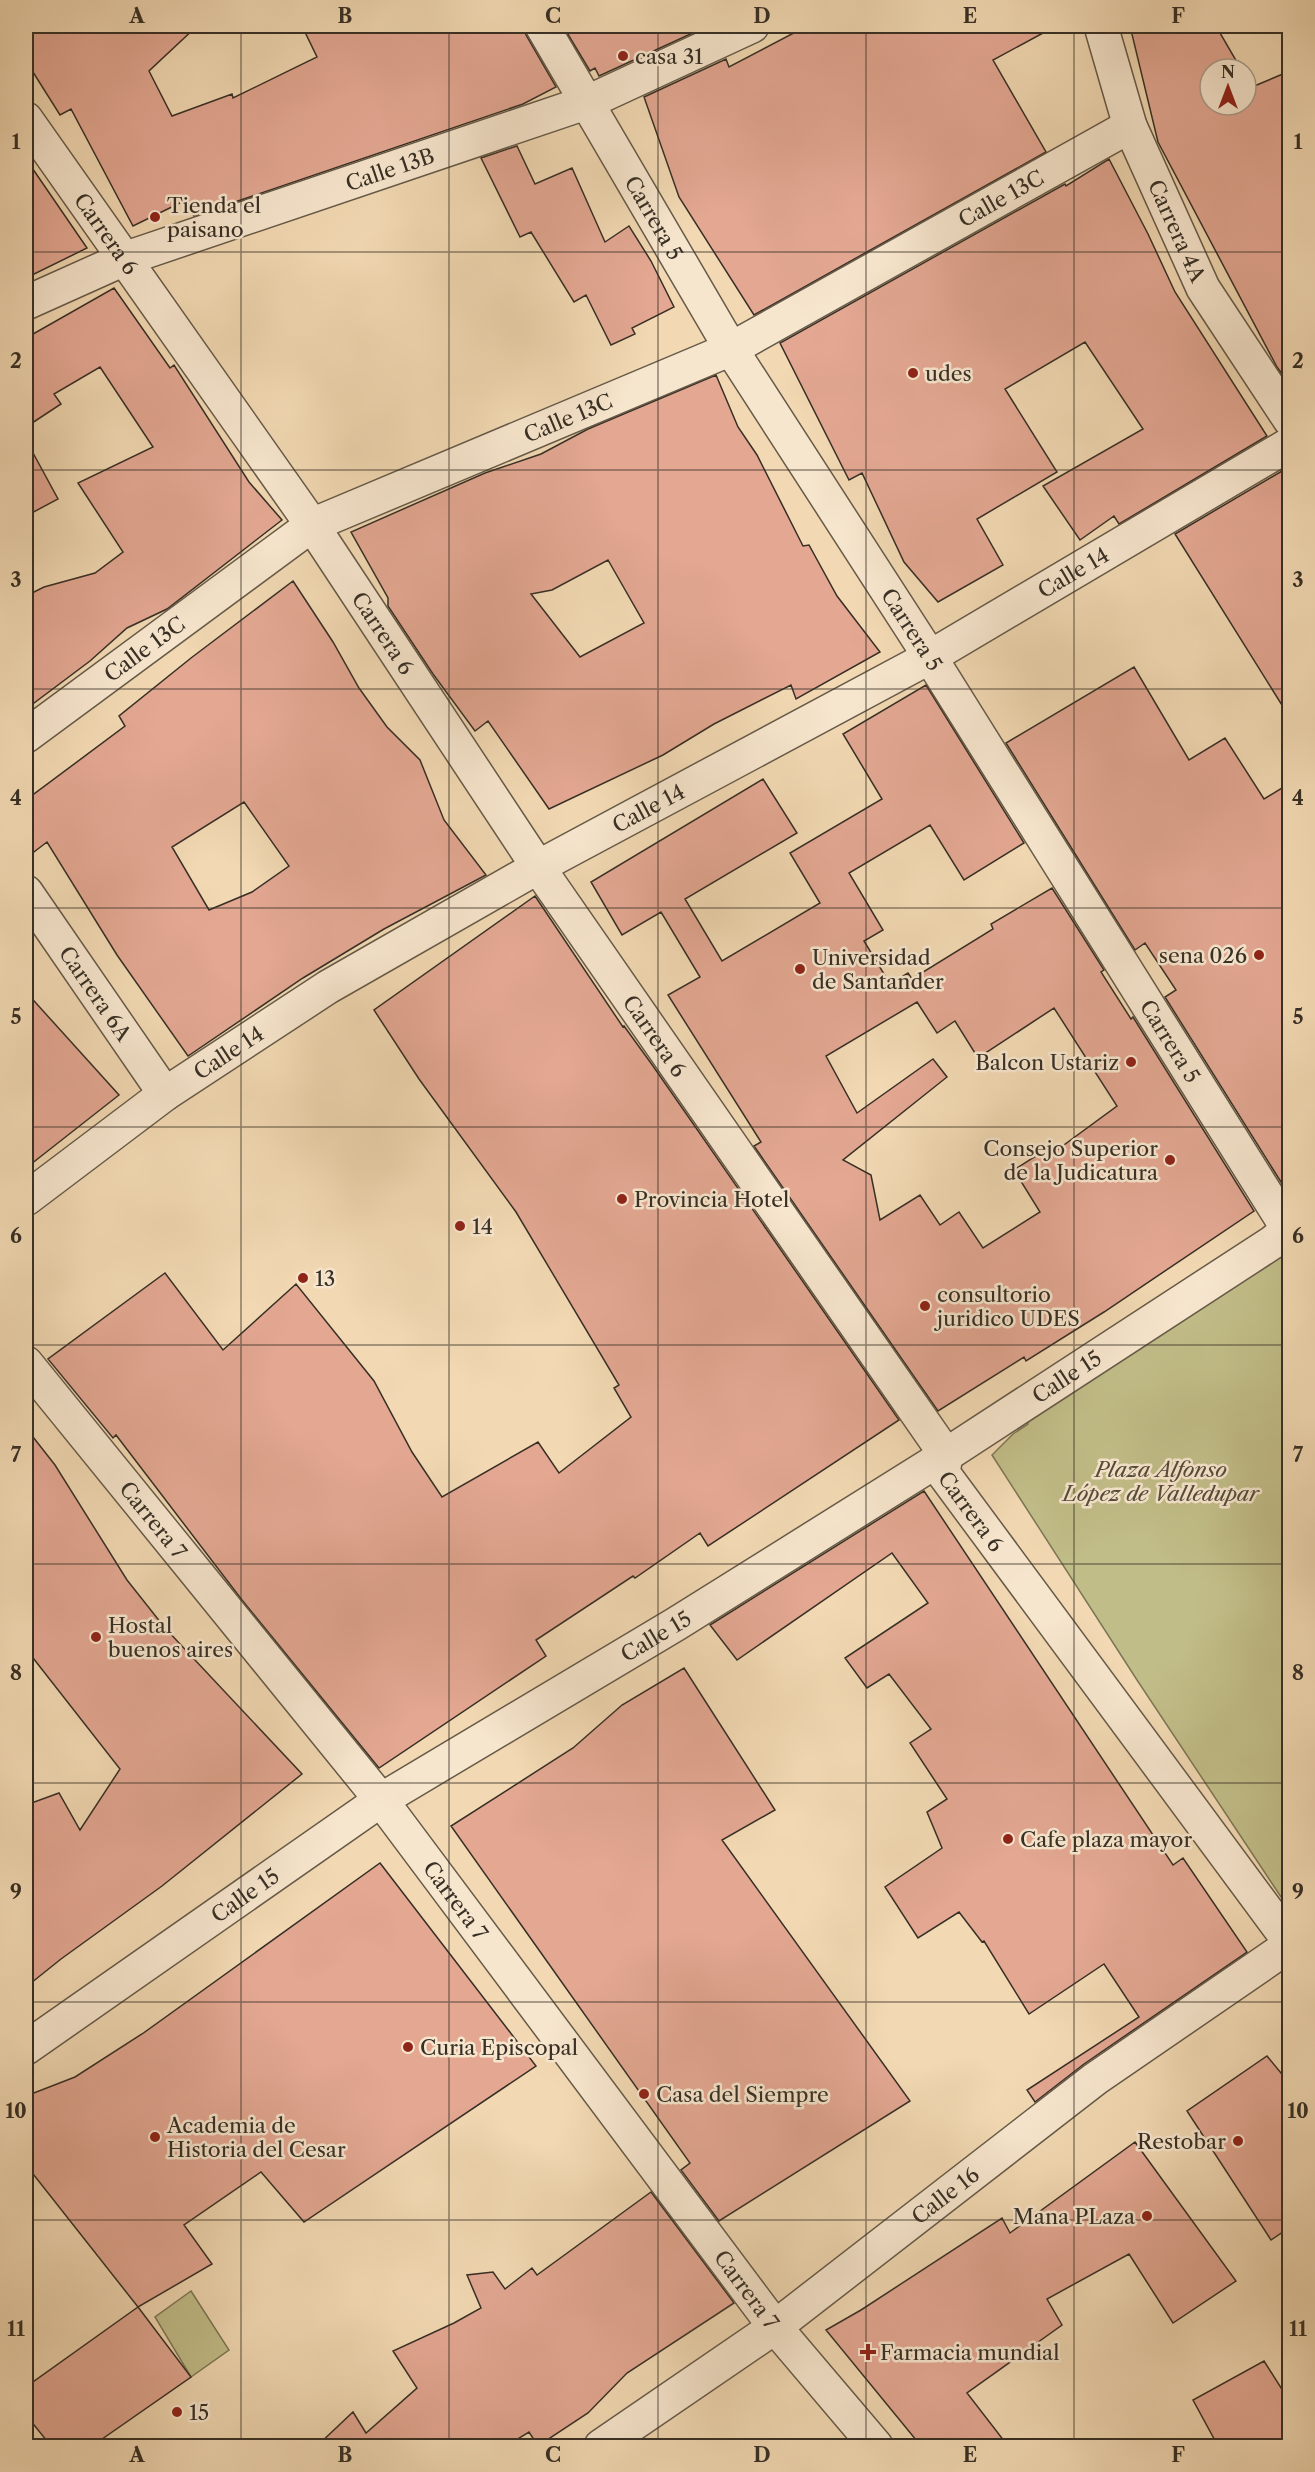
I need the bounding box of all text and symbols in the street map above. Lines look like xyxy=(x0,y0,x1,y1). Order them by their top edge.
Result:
text: A xyxy=(128,4,145,28)
text: B xyxy=(338,4,353,28)
text: C xyxy=(545,4,561,28)
text: D xyxy=(753,4,771,28)
text: E xyxy=(963,4,977,28)
text: F xyxy=(1171,4,1185,28)
place label: casa 31 xyxy=(635,44,703,69)
marker: casa 31 xyxy=(616,49,630,63)
north arrow xyxy=(1198,57,1258,117)
text: N xyxy=(1221,62,1235,82)
text: 1 xyxy=(12,130,21,154)
text: 1 xyxy=(1294,130,1303,154)
street label: Calle 13B xyxy=(342,142,437,196)
street label: Calle 13C xyxy=(954,164,1048,232)
street label: Carrera 5 xyxy=(620,171,688,264)
street label: Carrera 4A xyxy=(1143,176,1211,286)
street label: Carrera 6 xyxy=(69,188,144,279)
place label: Tienda el paisano xyxy=(167,193,261,242)
marker: Tienda el paisano xyxy=(148,210,162,224)
text: 2 xyxy=(10,349,22,373)
text: 2 xyxy=(1292,349,1304,373)
place label: udes xyxy=(925,361,972,386)
marker: udes xyxy=(906,366,920,380)
street label: Calle 13C xyxy=(520,388,616,447)
street label: Calle 14 xyxy=(1033,542,1113,603)
text: 3 xyxy=(10,568,22,592)
text: 3 xyxy=(1292,568,1304,592)
street label: Carrera 5 xyxy=(876,583,948,675)
street label: Carrera 6 xyxy=(347,587,420,679)
street label: Calle 13C xyxy=(99,611,189,687)
street label: Calle 14 xyxy=(608,779,688,837)
text: 4 xyxy=(10,786,22,810)
text: 4 xyxy=(1292,786,1304,810)
street label: Carrera 6A xyxy=(54,941,137,1046)
place label: sena 026 xyxy=(1159,943,1247,968)
place label: Universidad de Santander xyxy=(812,945,944,994)
marker: sena 026 xyxy=(1252,948,1266,962)
marker: Universidad de Santander xyxy=(793,962,807,976)
street label: Carrera 6 xyxy=(618,990,692,1082)
street label: Carrera 5 xyxy=(1135,995,1206,1087)
text: 5 xyxy=(10,1005,22,1029)
text: 5 xyxy=(1292,1005,1304,1029)
street label: Calle 14 xyxy=(189,1021,268,1084)
place label: Balcon Ustariz xyxy=(975,1050,1119,1075)
marker: Balcon Ustariz xyxy=(1124,1055,1138,1069)
place label: Consejo Superior de la Judicatura xyxy=(983,1136,1159,1185)
marker: Consejo Superior de la Judicatura xyxy=(1163,1153,1177,1167)
place label: Provincia Hotel xyxy=(634,1187,789,1212)
marker: Provincia Hotel xyxy=(615,1192,629,1206)
place label: 14 xyxy=(472,1214,493,1239)
marker: 14 xyxy=(453,1219,467,1233)
text: 6 xyxy=(10,1224,22,1248)
text: 6 xyxy=(1292,1224,1304,1248)
place label: 13 xyxy=(315,1266,335,1291)
marker: 13 xyxy=(296,1271,310,1285)
place label: consultorio juridico UDES xyxy=(933,1282,1080,1331)
marker: consultorio juridico UDES xyxy=(918,1299,932,1313)
street label: Calle 15 xyxy=(1027,1345,1106,1408)
text: 7 xyxy=(11,1443,22,1467)
text: 7 xyxy=(1293,1443,1304,1467)
park label: Plaza Alfonso López de Valledupar xyxy=(1061,1457,1260,1506)
street label: Carrera 6 xyxy=(933,1466,1009,1556)
street label: Carrera 7 xyxy=(115,1476,192,1564)
street label: Calle 15 xyxy=(616,1605,695,1667)
place label: Hostal buenos aires xyxy=(108,1613,233,1662)
marker: Hostal buenos aires xyxy=(89,1630,103,1644)
text: 8 xyxy=(10,1661,22,1685)
text: 8 xyxy=(1292,1661,1304,1685)
place label: Cafe plaza mayor xyxy=(1020,1827,1192,1852)
marker: Cafe plaza mayor xyxy=(1001,1832,1015,1846)
street label: Carrera 7 xyxy=(418,1856,494,1945)
street label: Calle 15 xyxy=(206,1863,284,1928)
text: 9 xyxy=(10,1880,22,1904)
text: 9 xyxy=(1292,1880,1304,1904)
place label: Curia Episcopal xyxy=(420,2035,578,2060)
marker: Curia Episcopal xyxy=(401,2040,415,2054)
place label: Casa del Siempre xyxy=(656,2082,829,2107)
marker: Casa del Siempre xyxy=(637,2087,651,2101)
text: 10 xyxy=(5,2099,27,2123)
text: 10 xyxy=(1287,2099,1309,2123)
place label: Academia de Historia del Cesar xyxy=(166,2113,346,2162)
place label: Restobar xyxy=(1137,2129,1226,2154)
marker: Academia de Historia del Cesar xyxy=(148,2130,162,2144)
marker: Restobar xyxy=(1231,2134,1245,2148)
street label: Calle 16 xyxy=(906,2161,984,2229)
place label: Mana PLaza xyxy=(1013,2204,1136,2229)
marker: Mana PLaza xyxy=(1140,2209,1154,2223)
street label: Carrera 7 xyxy=(709,2245,785,2334)
text: 11 xyxy=(7,2317,25,2341)
text: 11 xyxy=(1289,2317,1307,2341)
place label: Farmacia mundial xyxy=(880,2340,1059,2365)
marker: Farmacia mundial xyxy=(861,2345,875,2359)
place label: 15 xyxy=(189,2400,209,2425)
marker: 15 xyxy=(170,2405,184,2419)
text: A xyxy=(128,2443,145,2467)
text: B xyxy=(338,2443,353,2467)
text: C xyxy=(545,2443,561,2467)
text: D xyxy=(753,2443,771,2467)
text: E xyxy=(963,2443,977,2467)
text: F xyxy=(1171,2443,1185,2467)

